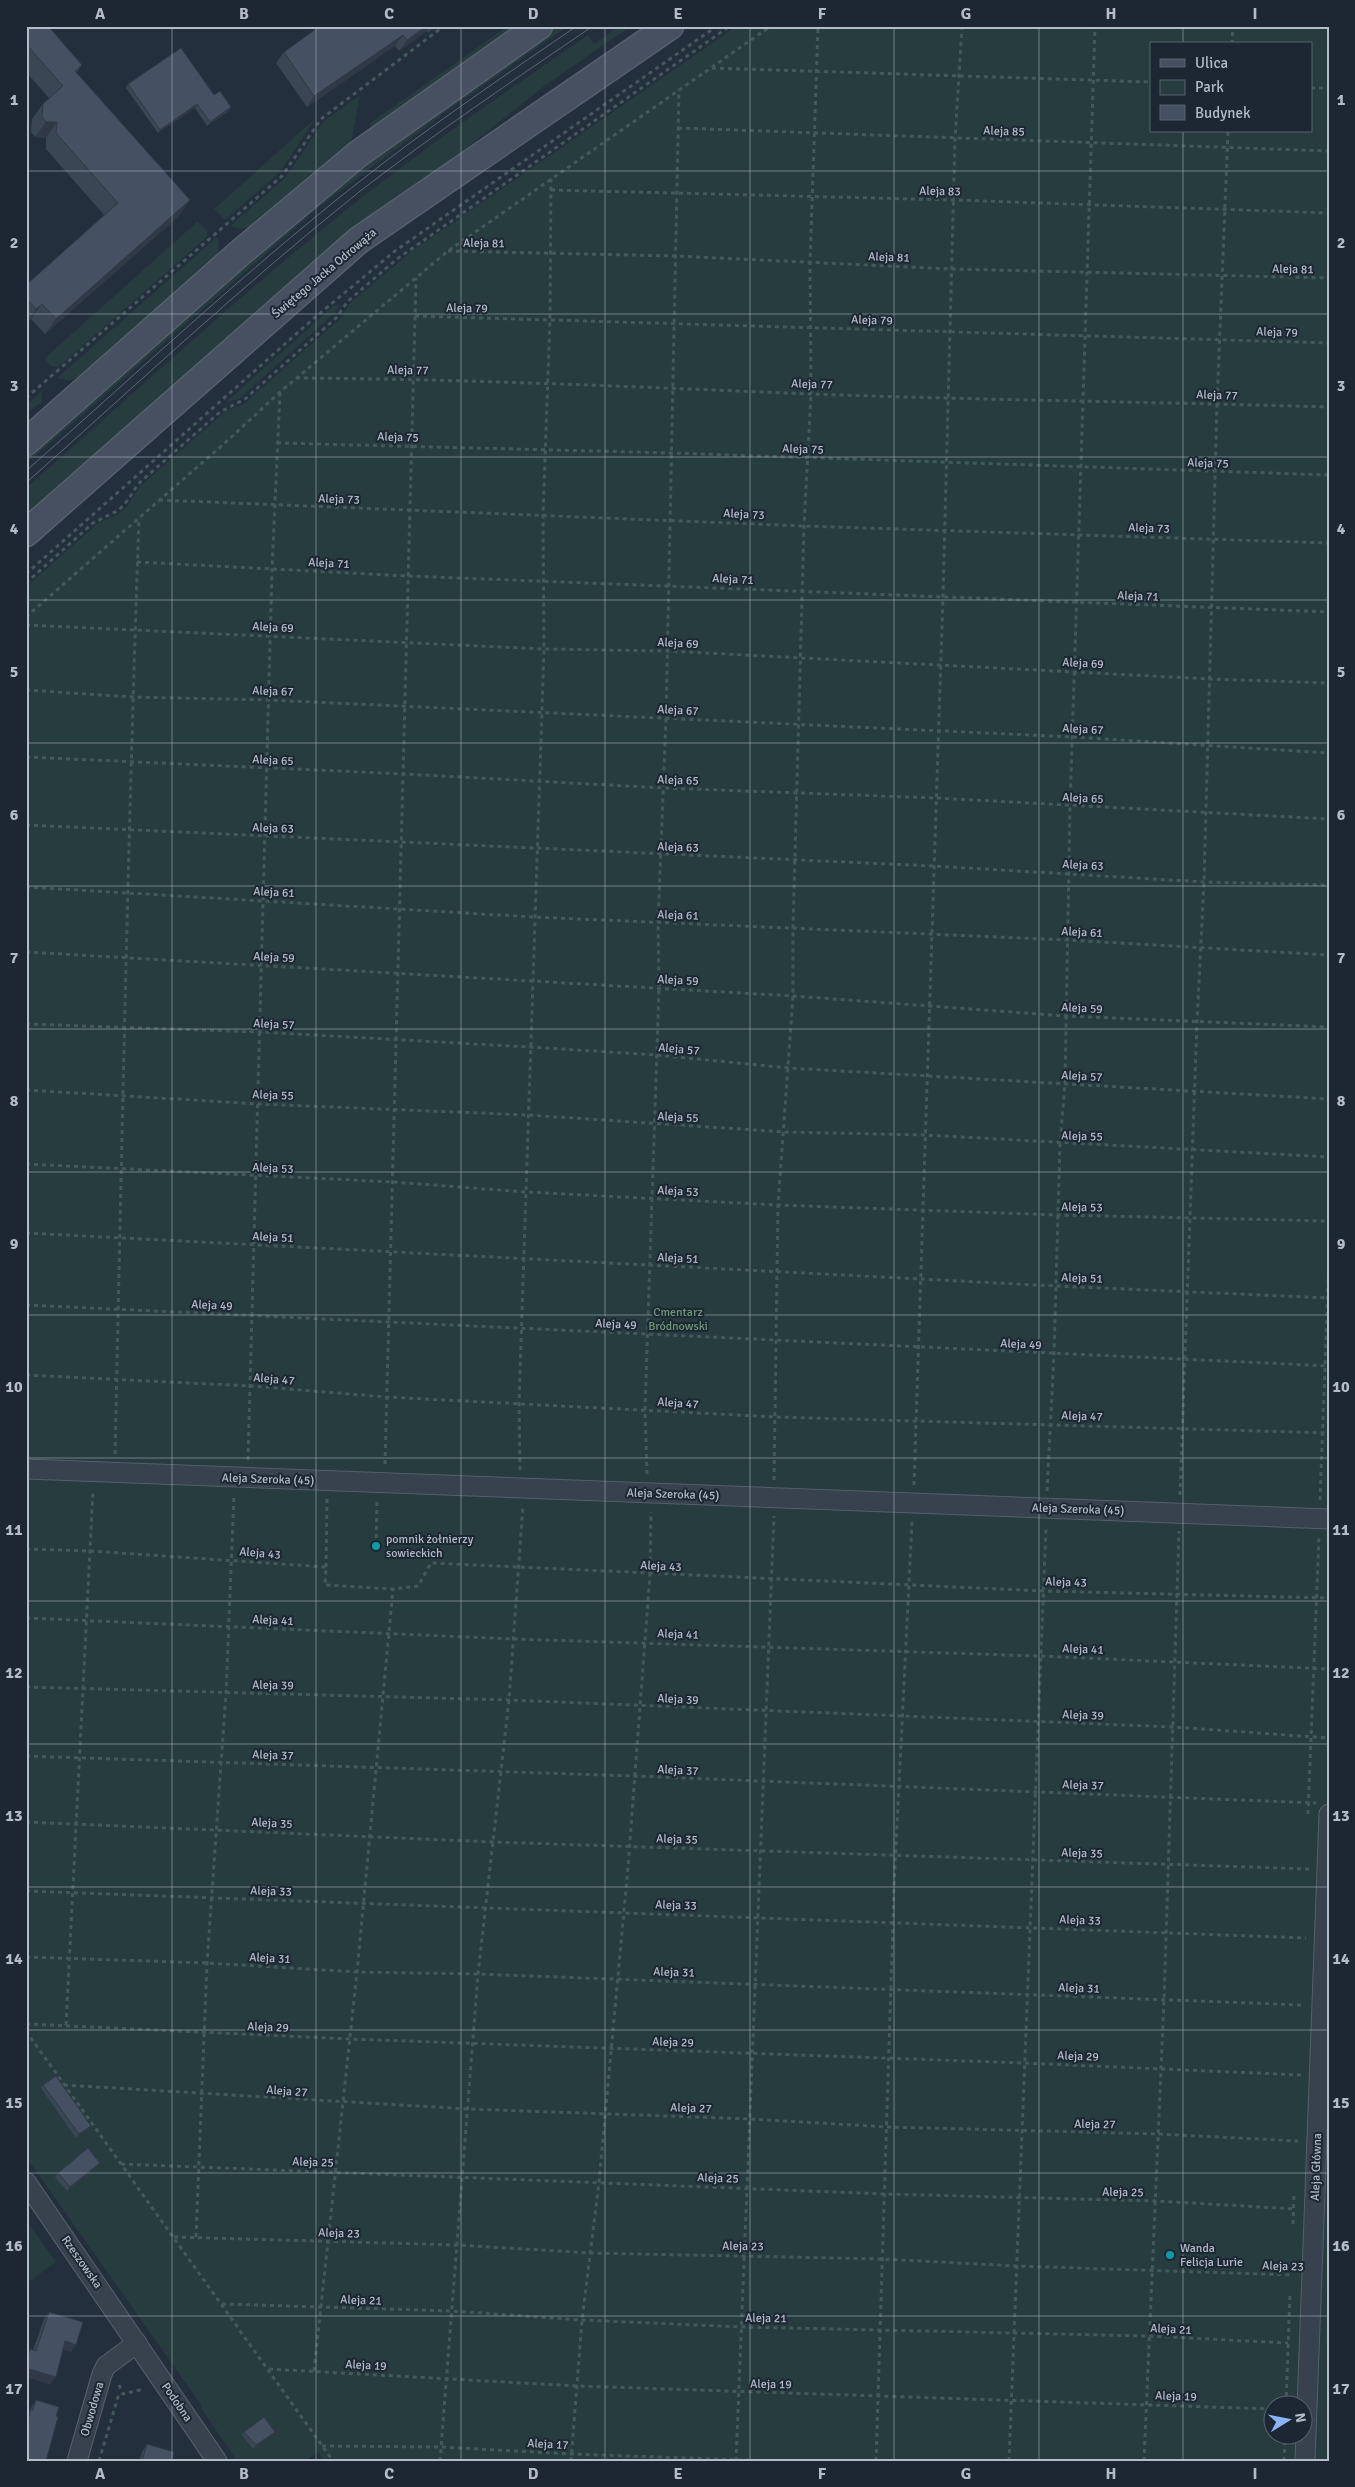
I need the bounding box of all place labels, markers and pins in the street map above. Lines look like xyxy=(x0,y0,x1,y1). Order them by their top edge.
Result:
place label: pomnik żołnierzy sowieckich xyxy=(386,1532,474,1561)
marker: pomnik żołnierzy sowieckich xyxy=(370,1540,382,1552)
place label: Wanda Felicja Lurie xyxy=(1180,2241,1243,2270)
marker: Wanda Felicja Lurie xyxy=(1164,2249,1176,2261)

